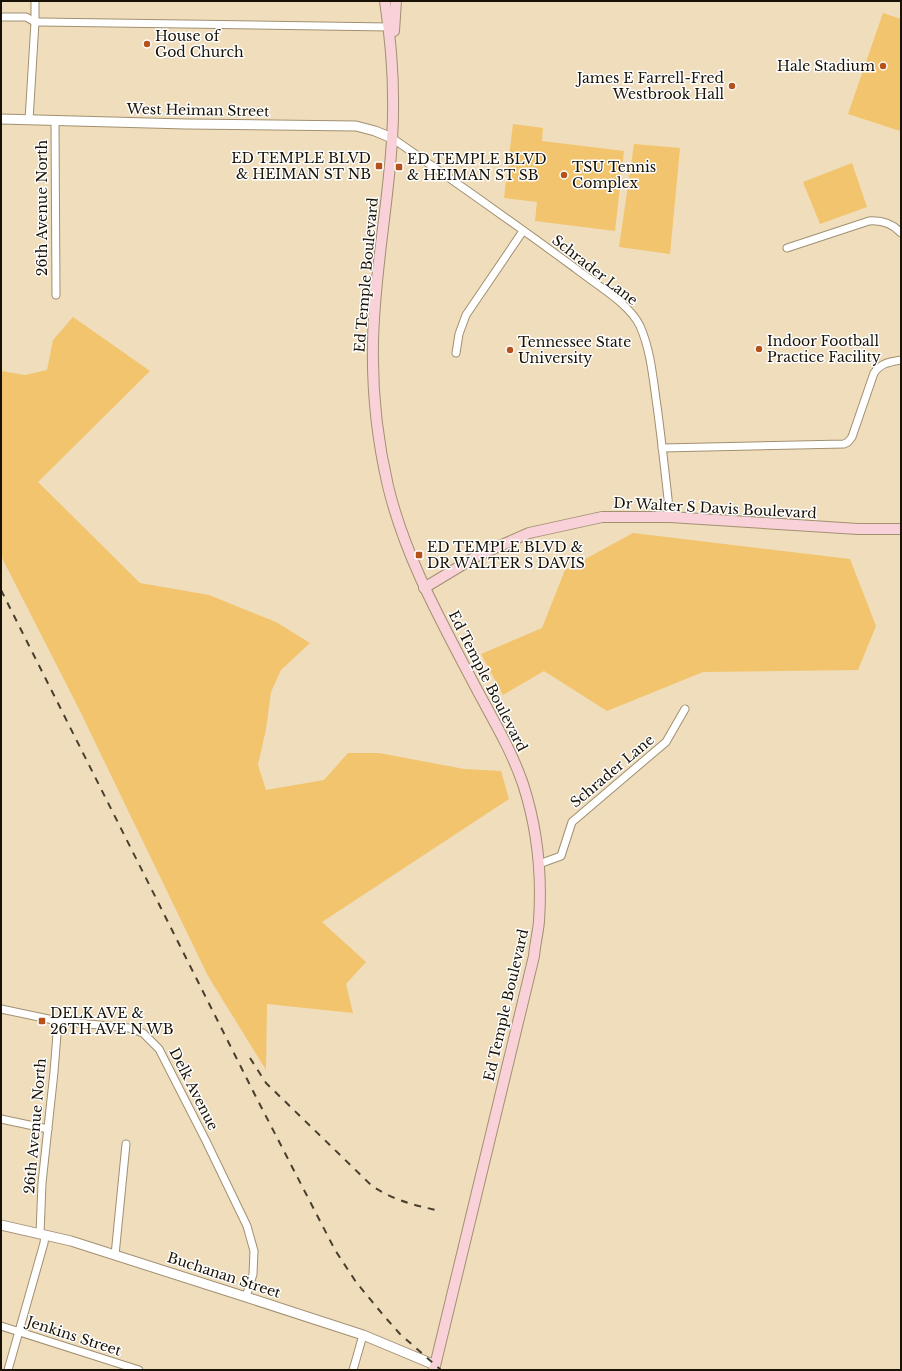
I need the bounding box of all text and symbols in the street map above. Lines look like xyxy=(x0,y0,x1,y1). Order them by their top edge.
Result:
place label: House of God Church xyxy=(155,27,244,61)
marker: House of God Church xyxy=(142,39,152,49)
place label: Hale Stadium xyxy=(777,57,875,75)
marker: Hale Stadium xyxy=(878,61,888,71)
place label: James E Farrell-Fred Westbrook Hall xyxy=(575,69,725,103)
marker: James E Farrell-Fred Westbrook Hall xyxy=(727,81,737,91)
street label: West Heiman Street xyxy=(125,100,270,120)
street label: 26th Avenue North xyxy=(33,139,51,276)
place label: ED TEMPLE BLVD & HEIMAN ST NB xyxy=(231,149,371,183)
place label: ED TEMPLE BLVD & HEIMAN ST SB xyxy=(407,150,547,184)
place label: TSU Tennis Complex xyxy=(572,158,656,192)
marker: ED TEMPLE BLVD & HEIMAN ST NB xyxy=(374,161,384,171)
marker: ED TEMPLE BLVD & HEIMAN ST SB xyxy=(394,162,404,172)
marker: TSU Tennis Complex xyxy=(559,170,569,180)
street label: Ed Temple Boulevard xyxy=(350,196,382,353)
street label: Schrader Lane xyxy=(548,231,642,309)
place label: Indoor Football Practice Facility xyxy=(767,332,881,366)
place label: Tennessee State University xyxy=(518,333,631,367)
marker: Indoor Football Practice Facility xyxy=(754,344,764,354)
marker: Tennessee State University xyxy=(505,345,515,355)
street label: Dr Walter S Davis Boulevard xyxy=(613,494,818,522)
place label: ED TEMPLE BLVD & DR WALTER S DAVIS xyxy=(427,538,585,572)
marker: ED TEMPLE BLVD & DR WALTER S DAVIS xyxy=(414,550,424,560)
street label: Ed Temple Boulevard xyxy=(445,607,532,755)
street label: Schrader Lane xyxy=(566,731,658,811)
street label: Ed Temple Boulevard xyxy=(480,926,532,1083)
place label: DELK AVE & 26TH AVE N WB xyxy=(50,1004,174,1038)
marker: DELK AVE & 26TH AVE N WB xyxy=(37,1016,47,1026)
street label: Delk Avenue xyxy=(166,1045,222,1133)
street label: 26th Avenue North xyxy=(20,1057,50,1195)
street label: Buchanan Street xyxy=(165,1248,284,1302)
street label: Jenkins Street xyxy=(23,1312,124,1360)

